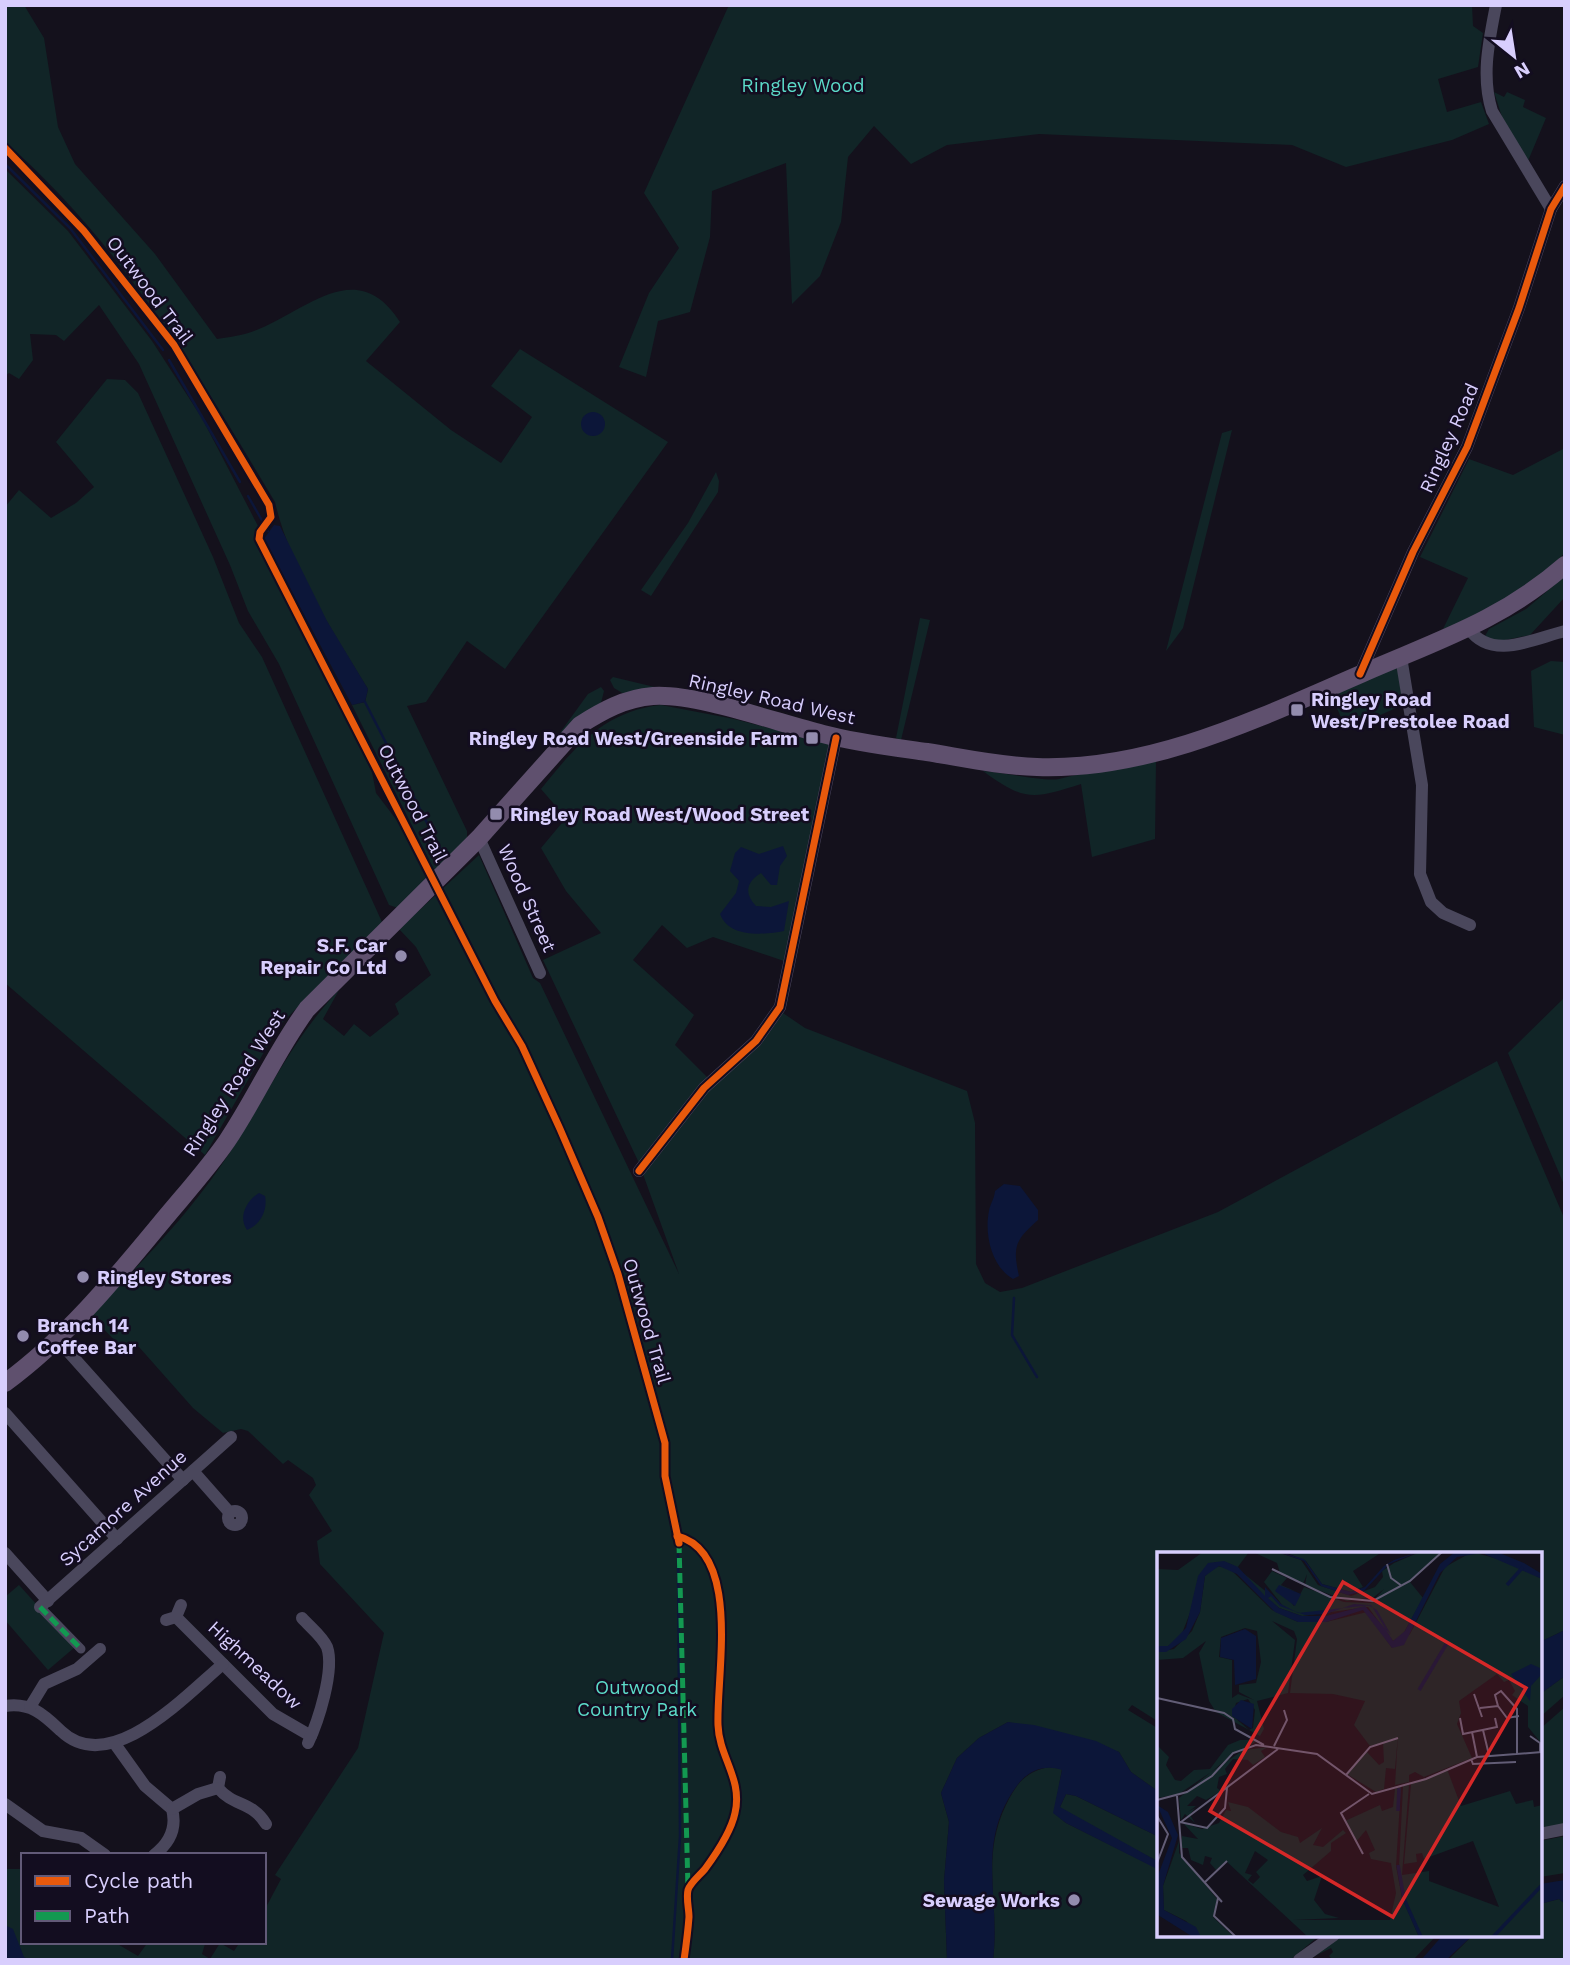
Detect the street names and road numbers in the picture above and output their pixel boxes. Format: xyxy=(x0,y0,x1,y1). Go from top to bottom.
street label: Outwood Trail xyxy=(102,231,198,349)
street label: Ringley Road xyxy=(1414,379,1484,497)
street label: Ringley Road West xyxy=(686,669,858,729)
street label: Outwood Trail xyxy=(373,740,453,866)
street label: Wood Street xyxy=(493,840,561,956)
street label: Ringley Road West xyxy=(178,1005,290,1161)
street label: Outwood Trail xyxy=(618,1256,676,1387)
street label: Sycamore Avenue xyxy=(54,1445,192,1571)
street label: Highmeadow xyxy=(203,1616,307,1714)

